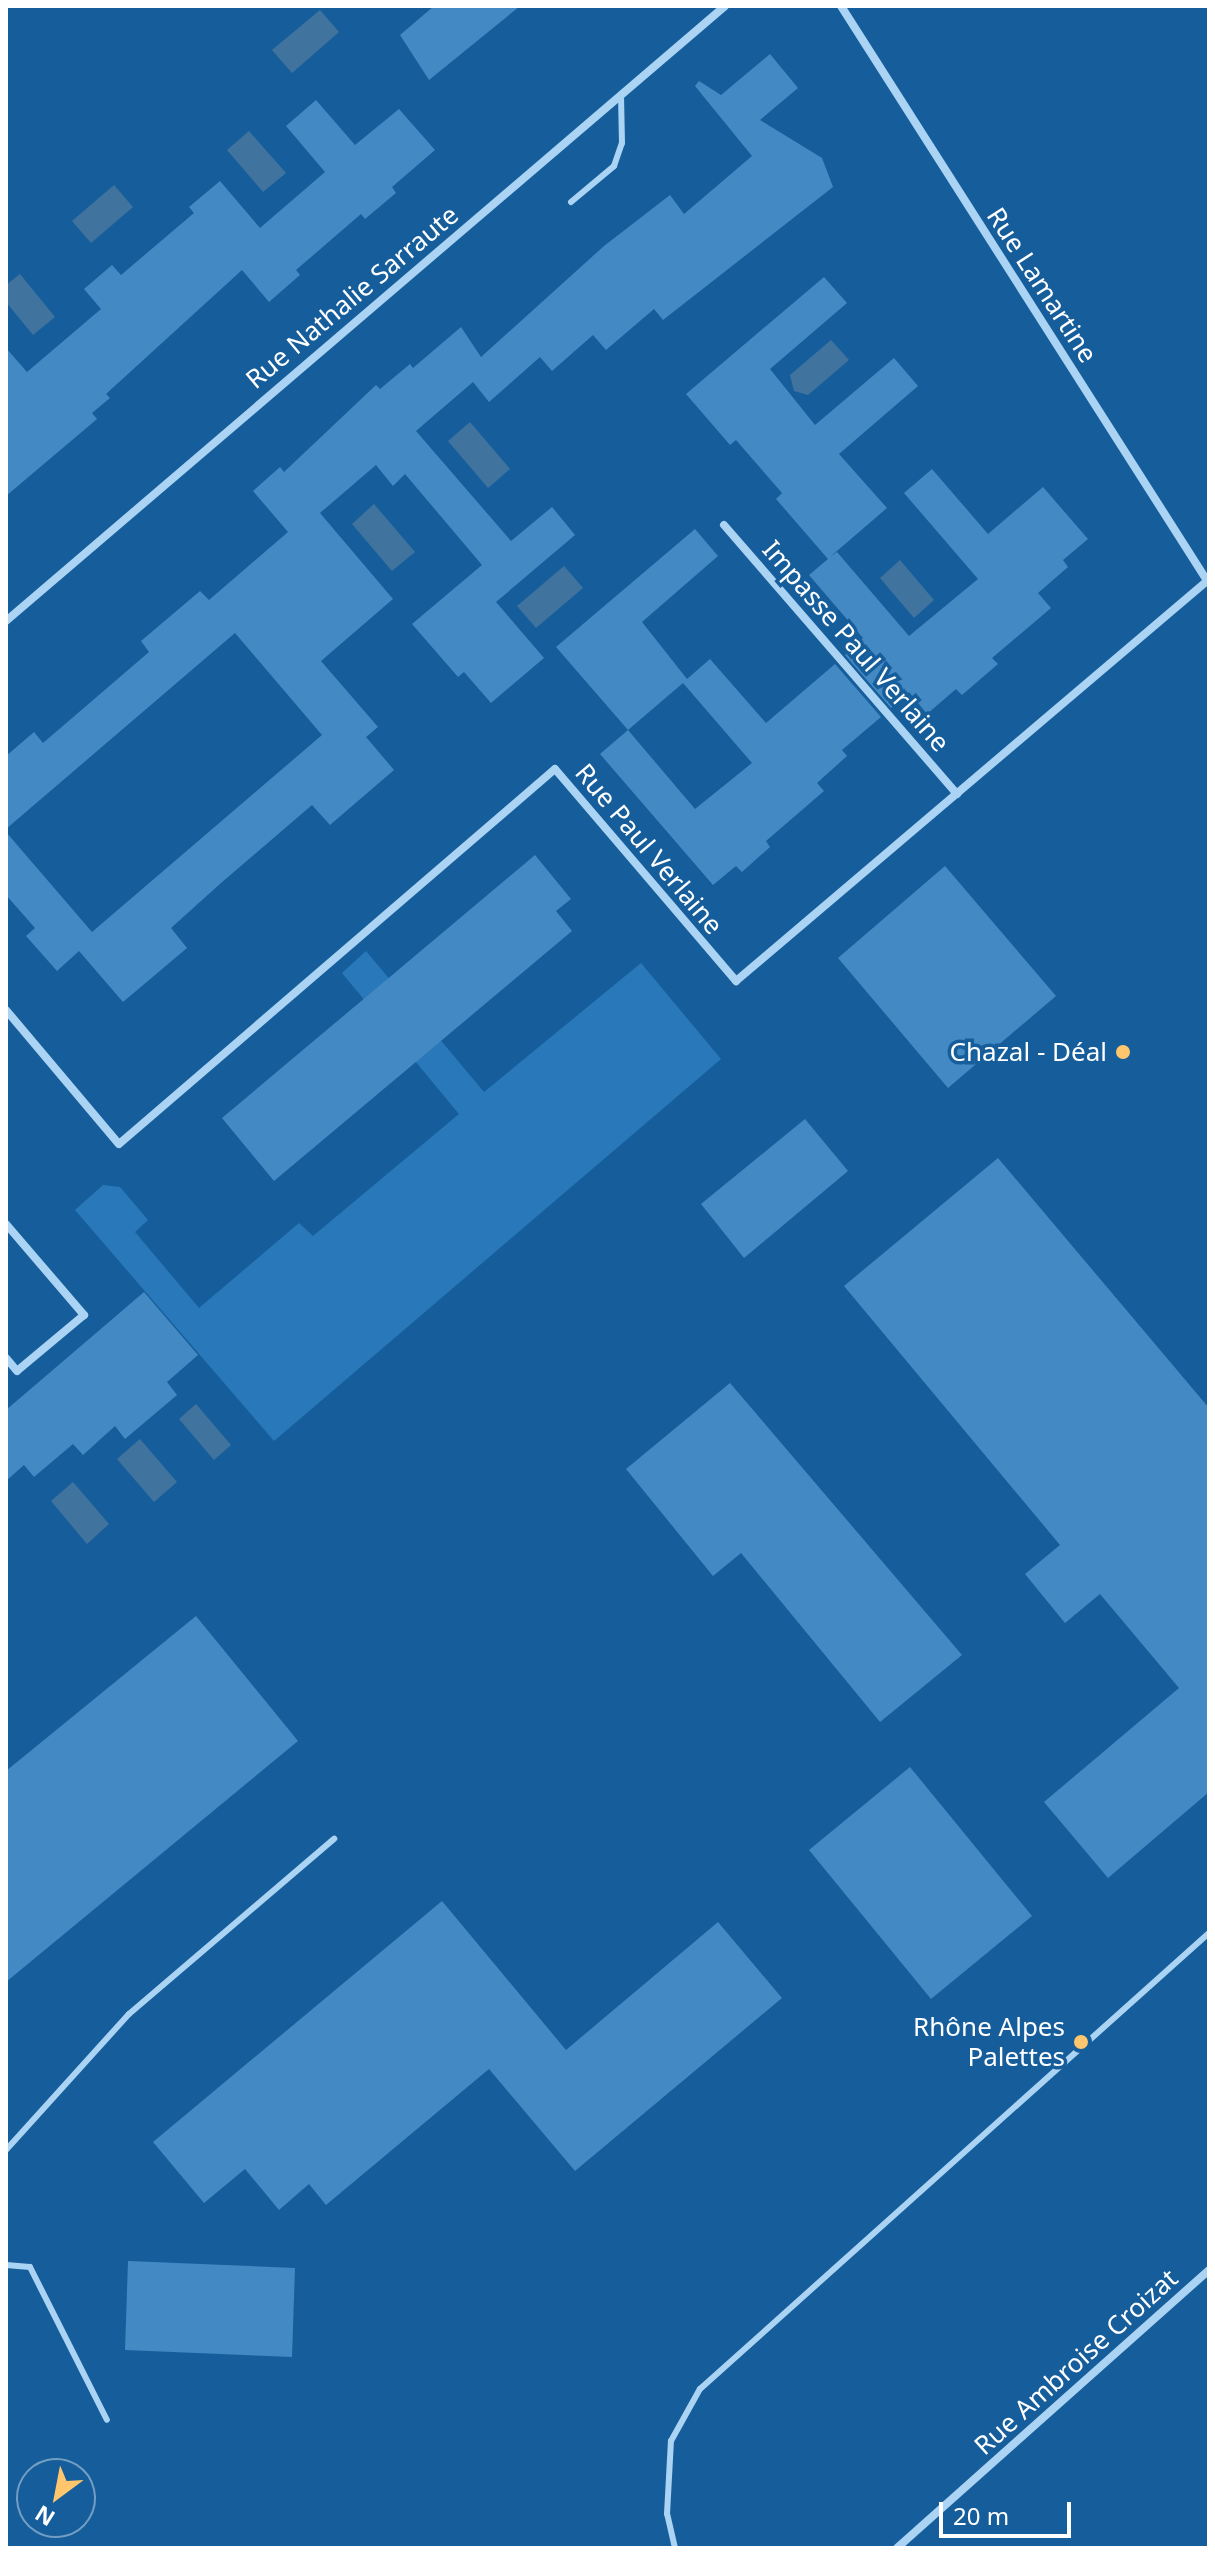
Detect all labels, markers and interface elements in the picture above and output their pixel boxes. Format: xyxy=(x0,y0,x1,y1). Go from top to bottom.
street label: Rue Nathalie Sarraute xyxy=(240,199,464,395)
street label: Rue Lamartine xyxy=(980,202,1104,368)
street label: Impasse Paul Verlaine xyxy=(756,534,956,758)
street label: Rue Paul Verlaine xyxy=(569,757,729,941)
place label: Chazal - Déal xyxy=(950,1036,1107,1068)
marker: Chazal - Déal xyxy=(1114,1043,1132,1061)
place label: Rhône Alpes Palettes xyxy=(913,2011,1065,2072)
marker: Rhône Alpes Palettes xyxy=(1072,2033,1090,2051)
street label: Rue Ambroise Croizat xyxy=(968,2263,1184,2461)
north arrow xyxy=(16,2458,96,2538)
scale bar xyxy=(943,2486,1075,2536)
text: N xyxy=(29,2499,60,2534)
text: 20 m xyxy=(953,2499,1009,2532)

